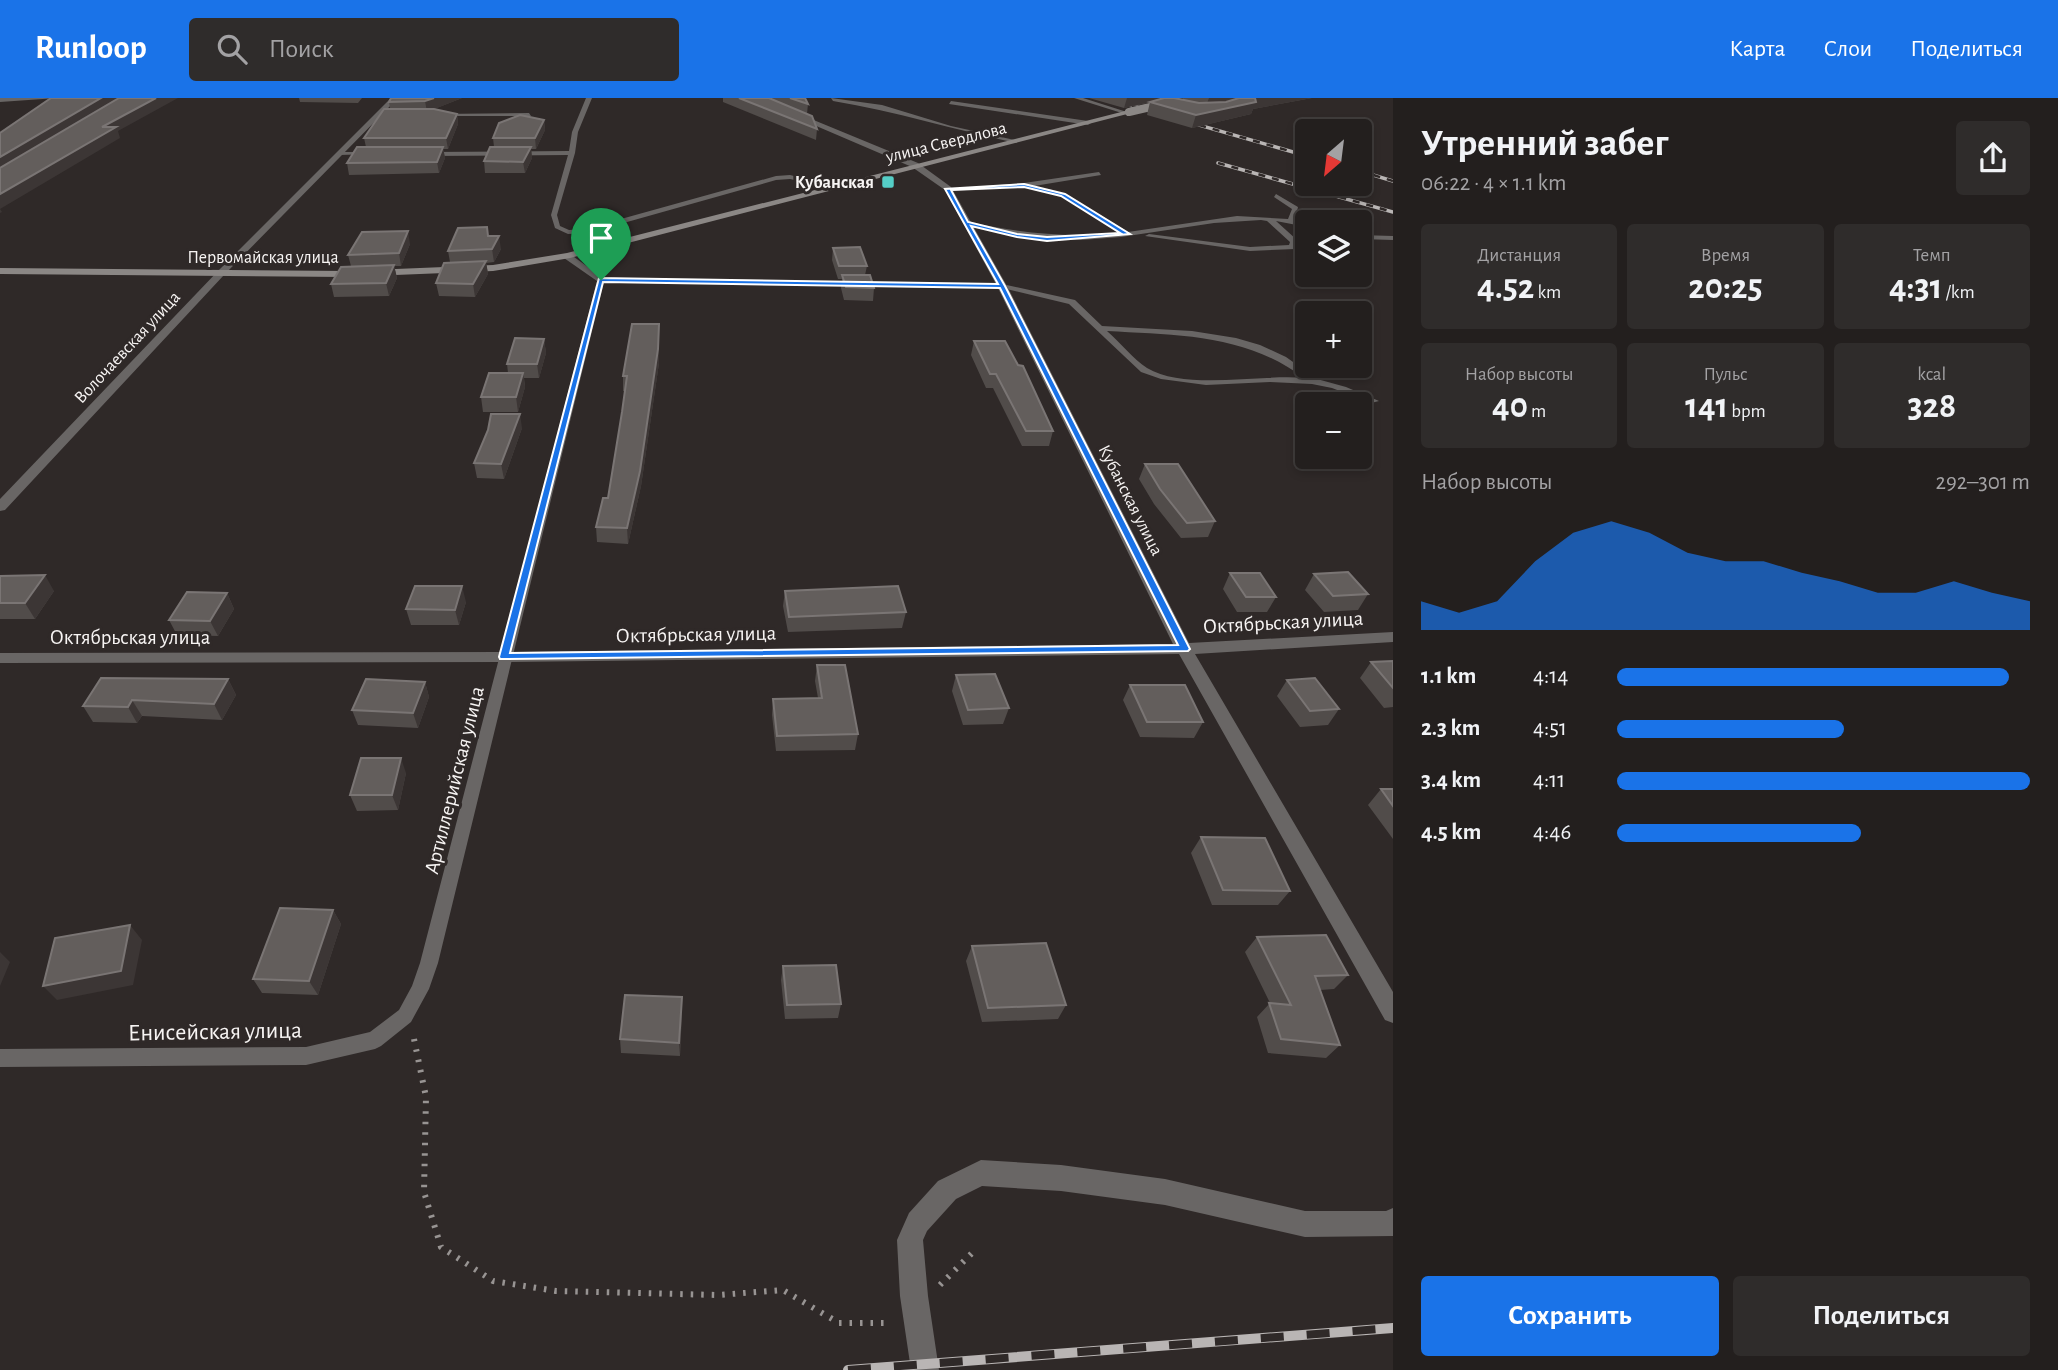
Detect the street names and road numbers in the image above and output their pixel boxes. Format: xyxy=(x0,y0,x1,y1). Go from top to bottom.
street label: улица Свердлова xyxy=(883,119,1008,167)
street label: Первомайская улица xyxy=(187,249,339,267)
street label: Волочаевская улица xyxy=(71,288,184,407)
street label: Кубанская улица xyxy=(1094,442,1167,559)
street label: Октябрьская улица xyxy=(1202,608,1364,637)
street label: Октябрьская улица xyxy=(615,623,777,646)
street label: Октябрьская улица xyxy=(50,627,211,648)
street label: Артиллерийская улица xyxy=(421,684,488,876)
street label: Енисейская улица xyxy=(128,1018,302,1046)

